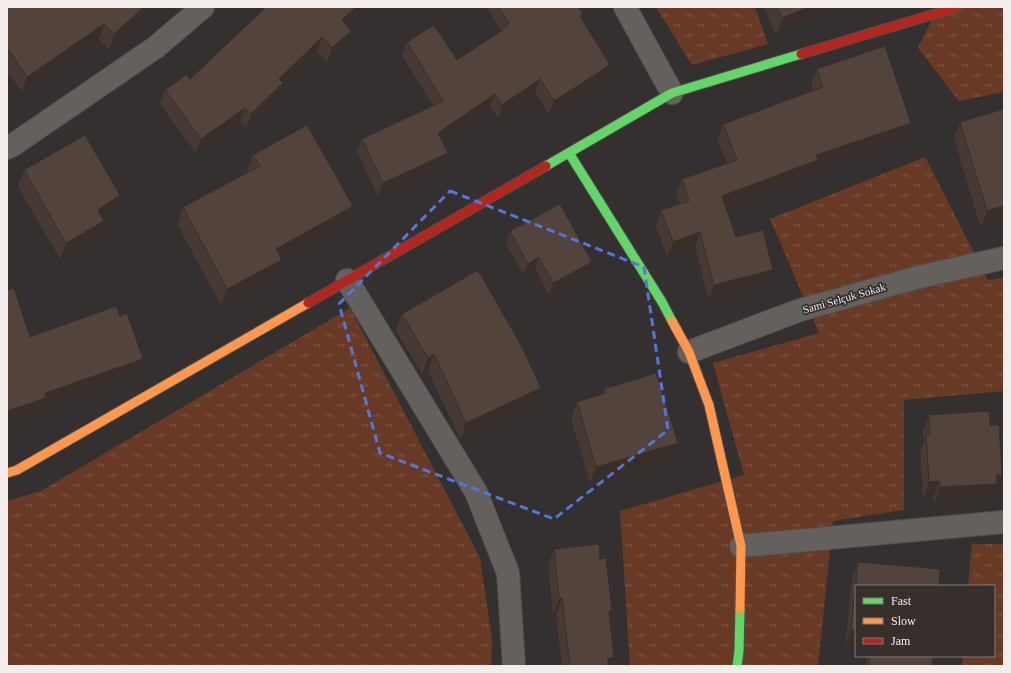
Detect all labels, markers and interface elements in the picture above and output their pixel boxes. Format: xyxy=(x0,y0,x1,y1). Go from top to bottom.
street label: Sami Selçuk Sokak xyxy=(801,280,887,316)
legend xyxy=(855,585,995,657)
text: Fast xyxy=(891,594,912,608)
text: Slow xyxy=(891,614,916,628)
text: Jam xyxy=(891,634,911,648)

